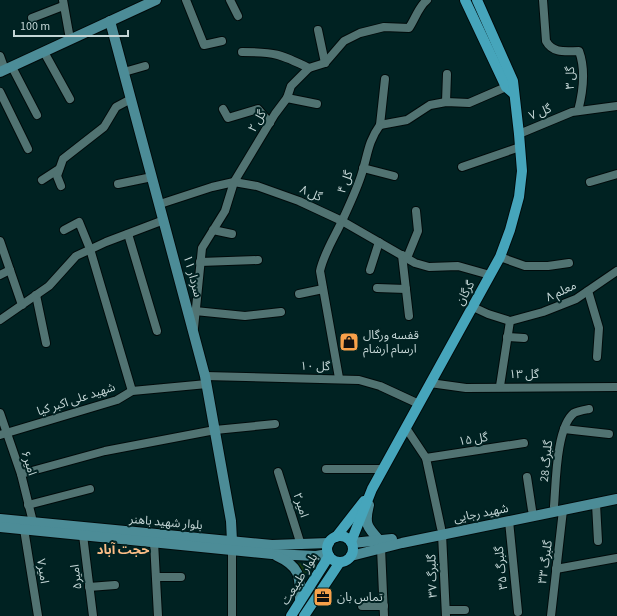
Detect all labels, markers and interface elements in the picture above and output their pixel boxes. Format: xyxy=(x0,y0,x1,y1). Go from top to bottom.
scale bar xyxy=(14,12,128,38)
text: 100 m xyxy=(20,18,50,35)
street label: گل ۳ xyxy=(562,65,579,90)
street label: گل ۷ xyxy=(526,100,555,125)
street label: گل ۲ xyxy=(244,106,271,135)
street label: گل ۴ xyxy=(333,167,358,196)
street label: گل ۸ xyxy=(297,181,326,206)
street label: سردار ۱۱ xyxy=(179,253,206,299)
street label: گرگان xyxy=(452,277,480,309)
street label: معلم ۸ xyxy=(543,277,579,306)
place label: قفسه ورگال ارسام ارشام xyxy=(363,327,419,358)
shop icon: قفسه ورگال ارسام ارشام xyxy=(338,331,360,353)
street label: گل ۱۰ xyxy=(300,358,331,375)
street label: گل ۱۳ xyxy=(509,366,540,383)
street label: شهید علی اکبر کیا xyxy=(35,379,118,420)
street label: گل ۱۵ xyxy=(457,429,490,450)
street label: گلبرگ 28 xyxy=(536,438,557,483)
street label: امیر۶ xyxy=(17,449,41,478)
street label: امیر۲ xyxy=(289,491,313,520)
street label: شهید رجایی xyxy=(452,500,510,527)
street label: بلوار شهید باهنر xyxy=(128,511,203,534)
street label: گلبرگ ۳۳ xyxy=(534,538,557,585)
district label: حجت آباد xyxy=(97,541,149,559)
street label: گلبرگ ۳۵ xyxy=(491,544,512,591)
street label: بلوار طبیعت xyxy=(277,550,322,608)
street label: گلبرگ ۳۷ xyxy=(423,553,442,598)
street label: امیر۷ xyxy=(32,557,53,585)
street label: امیر۵ xyxy=(67,563,86,591)
office icon: تماس بان xyxy=(312,586,334,608)
place label: تماس بان xyxy=(337,589,383,606)

